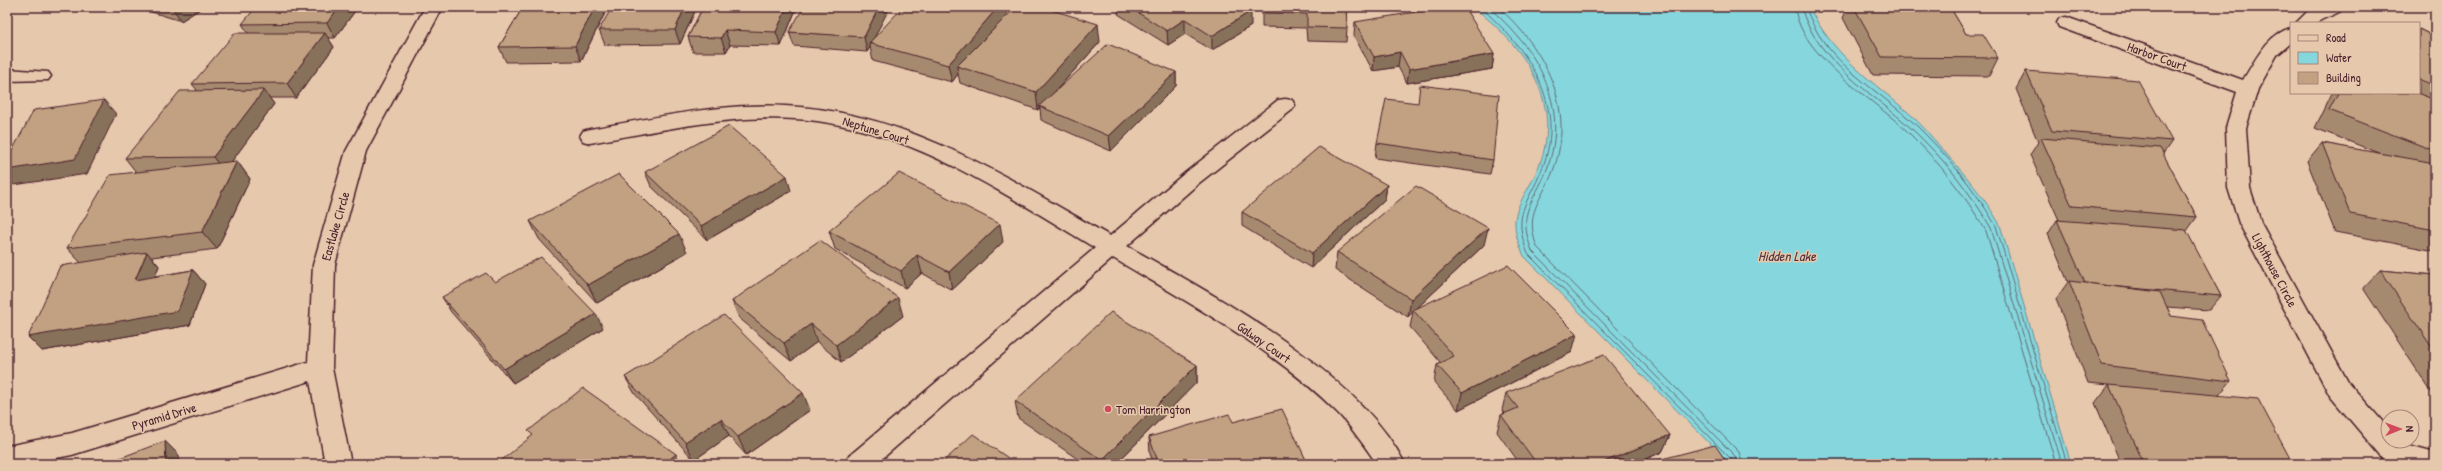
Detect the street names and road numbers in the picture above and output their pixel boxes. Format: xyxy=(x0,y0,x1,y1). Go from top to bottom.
street label: Harbor Court xyxy=(2125,37,2190,75)
street label: Neptune Court xyxy=(841,111,912,149)
street label: Eastlake Circle xyxy=(317,189,353,263)
street label: Lighthouse Circle xyxy=(2248,230,2302,310)
street label: Galway Court xyxy=(1234,317,1295,367)
street label: Pyramid Drive xyxy=(130,398,198,434)

